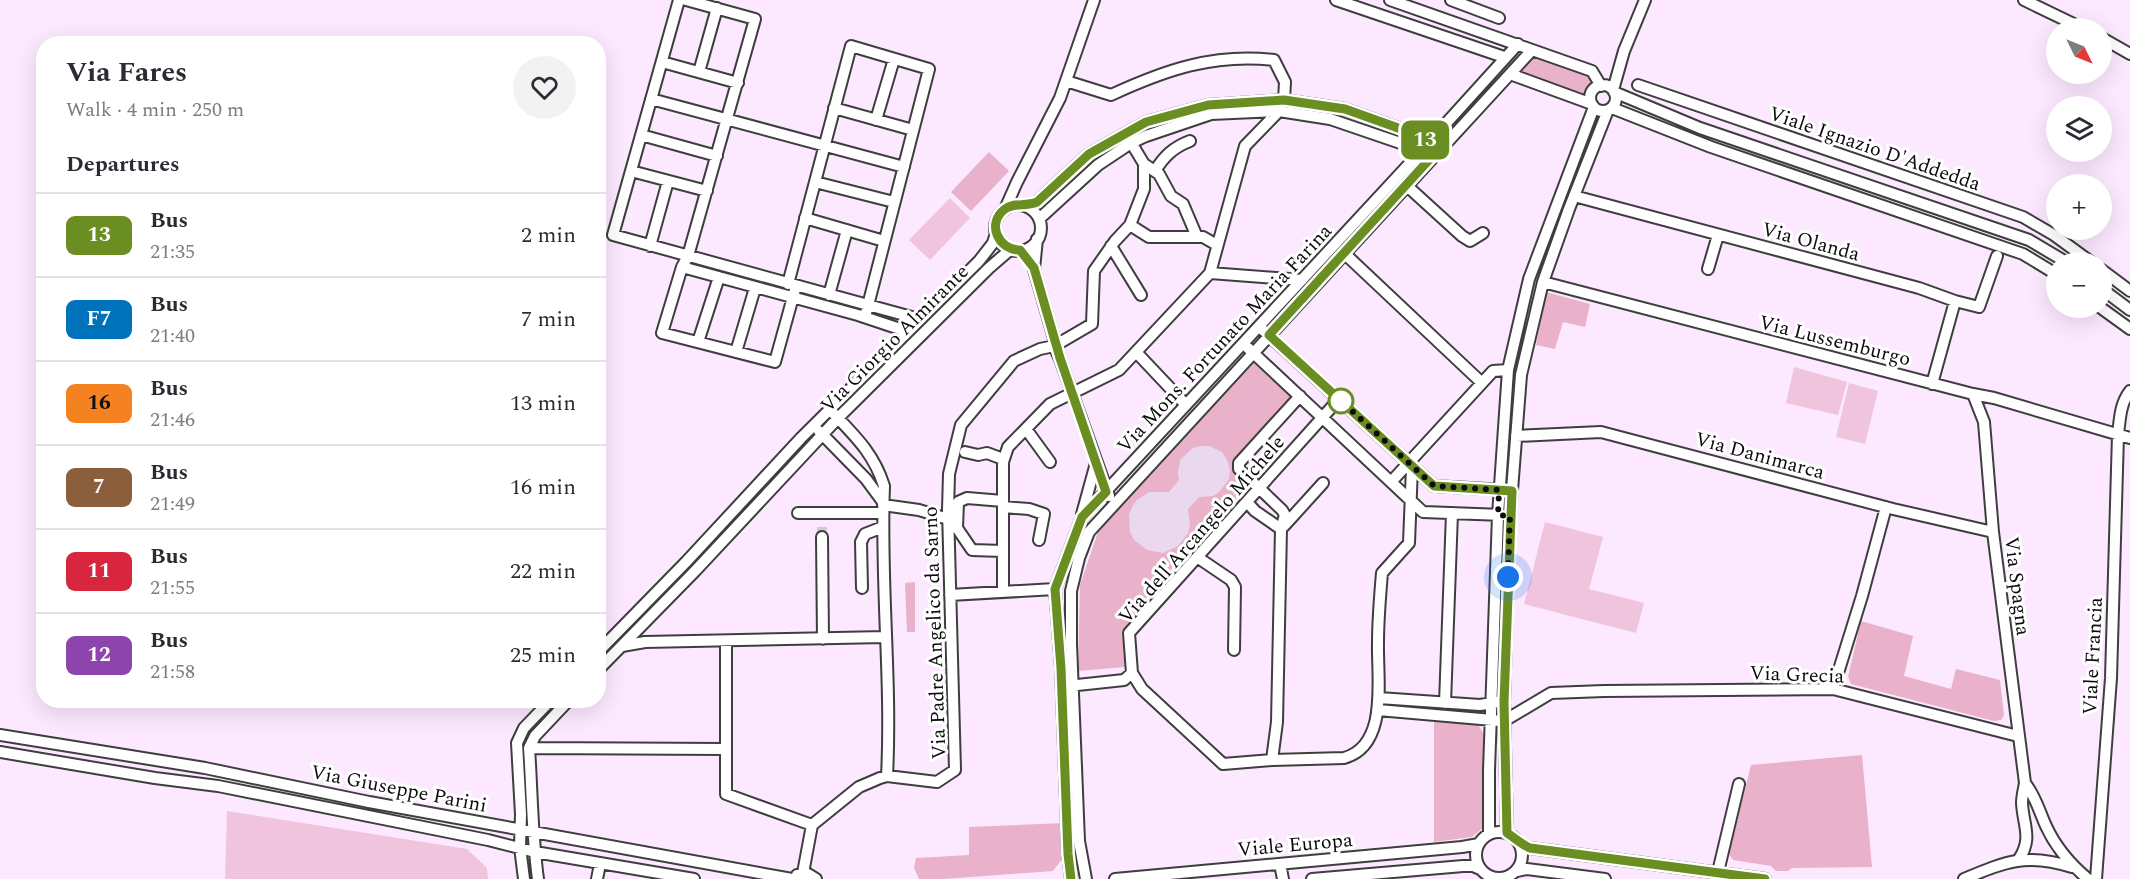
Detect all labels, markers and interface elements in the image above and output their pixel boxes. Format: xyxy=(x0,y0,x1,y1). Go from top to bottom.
north arrow xyxy=(2046,18,2112,84)
map controls xyxy=(2046,18,2112,318)
text: Via Fares xyxy=(66,51,187,94)
button: heart xyxy=(513,56,576,119)
text: Walk · 4 min · 250 m xyxy=(66,95,244,125)
button: layers xyxy=(2046,96,2112,162)
street label: Viale Ignazio D'Addedda xyxy=(1765,99,1985,199)
line badge: 13 xyxy=(1398,120,1452,160)
text: 13 xyxy=(1413,124,1437,156)
text: Departures xyxy=(66,148,180,181)
button: + xyxy=(2046,174,2112,240)
text: Bus xyxy=(150,204,188,237)
street label: Via Olanda xyxy=(1758,215,1863,269)
street label: Via Mons. Fortunato Maria Farina xyxy=(1110,217,1339,460)
text: 13 xyxy=(87,219,111,251)
text: 2 min xyxy=(521,219,576,252)
text: 21:35 xyxy=(150,237,195,267)
button: − xyxy=(2046,252,2112,318)
street label: Via Giorgio Almirante xyxy=(814,258,976,420)
text: Bus xyxy=(150,288,188,321)
text: F7 xyxy=(86,303,112,335)
text: 7 min xyxy=(521,303,576,336)
street label: Via Lussemburgo xyxy=(1756,308,1914,374)
text: 21:40 xyxy=(150,321,195,351)
text: Bus xyxy=(150,372,188,405)
text: 16 xyxy=(87,387,111,419)
text: 13 min xyxy=(510,387,576,420)
unlabelled marker xyxy=(1328,388,1354,414)
text: 21:46 xyxy=(150,405,195,435)
street label: Via Danimarca xyxy=(1692,424,1828,488)
street label: Via dell'Arcangelo Michele xyxy=(1111,429,1292,631)
text: Bus xyxy=(150,456,188,489)
text: 7 xyxy=(93,471,105,503)
text: 16 min xyxy=(510,471,576,504)
text: 21:49 xyxy=(150,489,195,519)
street label: Via Padre Angelico da Sarno xyxy=(916,506,954,760)
street label: Via Spagna xyxy=(1996,535,2038,638)
text: Bus xyxy=(150,540,188,573)
text: 11 xyxy=(87,555,111,587)
text: 22 min xyxy=(510,555,576,588)
your location xyxy=(1493,562,1523,592)
text: 21:55 xyxy=(150,573,195,603)
street label: Viale Francia xyxy=(2075,596,2111,716)
text: Bus xyxy=(150,624,188,657)
text: 12 xyxy=(87,639,111,671)
text: 25 min xyxy=(510,639,576,672)
text: 21:58 xyxy=(150,657,195,687)
street label: Via Grecia xyxy=(1749,658,1845,692)
street label: Via Giuseppe Parini xyxy=(308,757,489,821)
street label: Viale Europa xyxy=(1236,825,1354,865)

